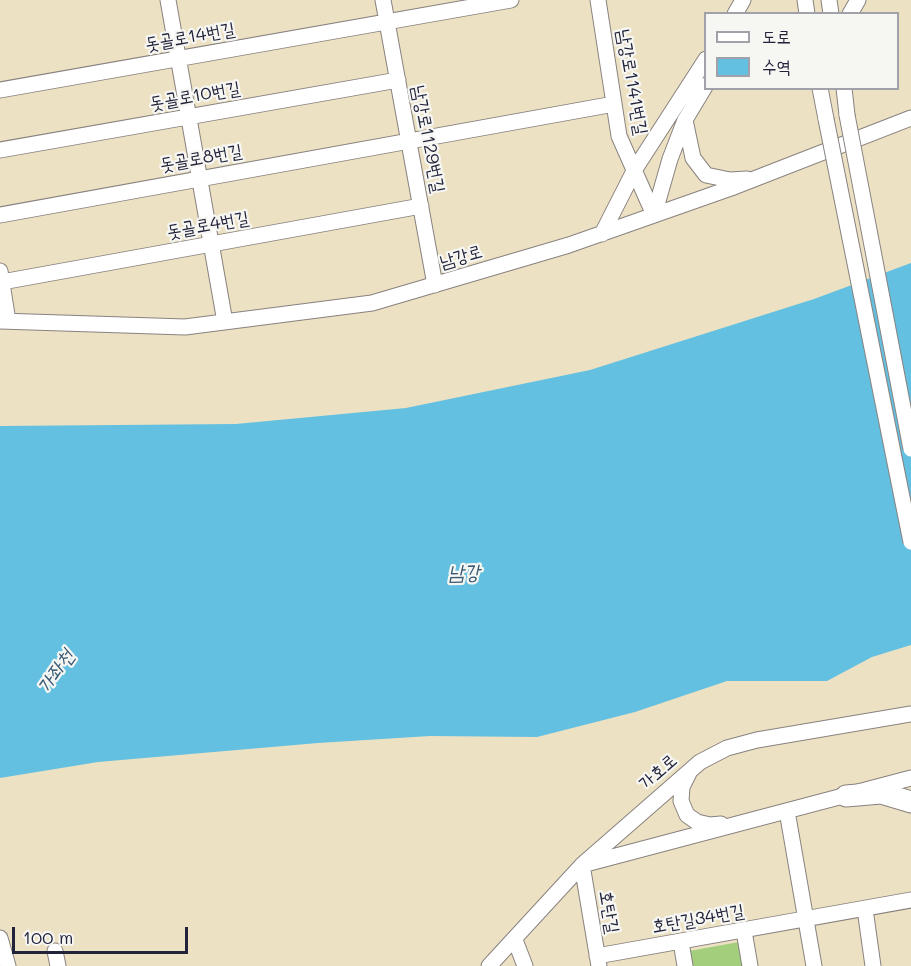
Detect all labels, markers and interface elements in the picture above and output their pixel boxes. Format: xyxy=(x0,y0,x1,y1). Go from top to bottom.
legend xyxy=(704,12,899,90)
street label: 돗골로14번길 xyxy=(143,18,237,56)
text: 도로 xyxy=(762,24,791,48)
street label: 남강로1141번길 xyxy=(612,27,652,137)
text: 수역 xyxy=(762,54,791,78)
street label: 돗골로10번길 xyxy=(148,77,242,115)
street label: 남강로1129번길 xyxy=(407,83,449,195)
street label: 돗골로8번길 xyxy=(158,140,244,176)
street label: 돗골로4번길 xyxy=(165,207,251,243)
street label: 남강로 xyxy=(437,241,485,273)
water label: 남강 xyxy=(448,561,480,585)
water label: 가좌천 xyxy=(32,645,80,699)
street label: 가호로 xyxy=(635,750,681,794)
street label: 호탄길 xyxy=(595,889,623,935)
street label: 호탄길34번길 xyxy=(650,900,746,938)
scale bar xyxy=(15,915,190,953)
text: 100 m xyxy=(23,925,73,949)

